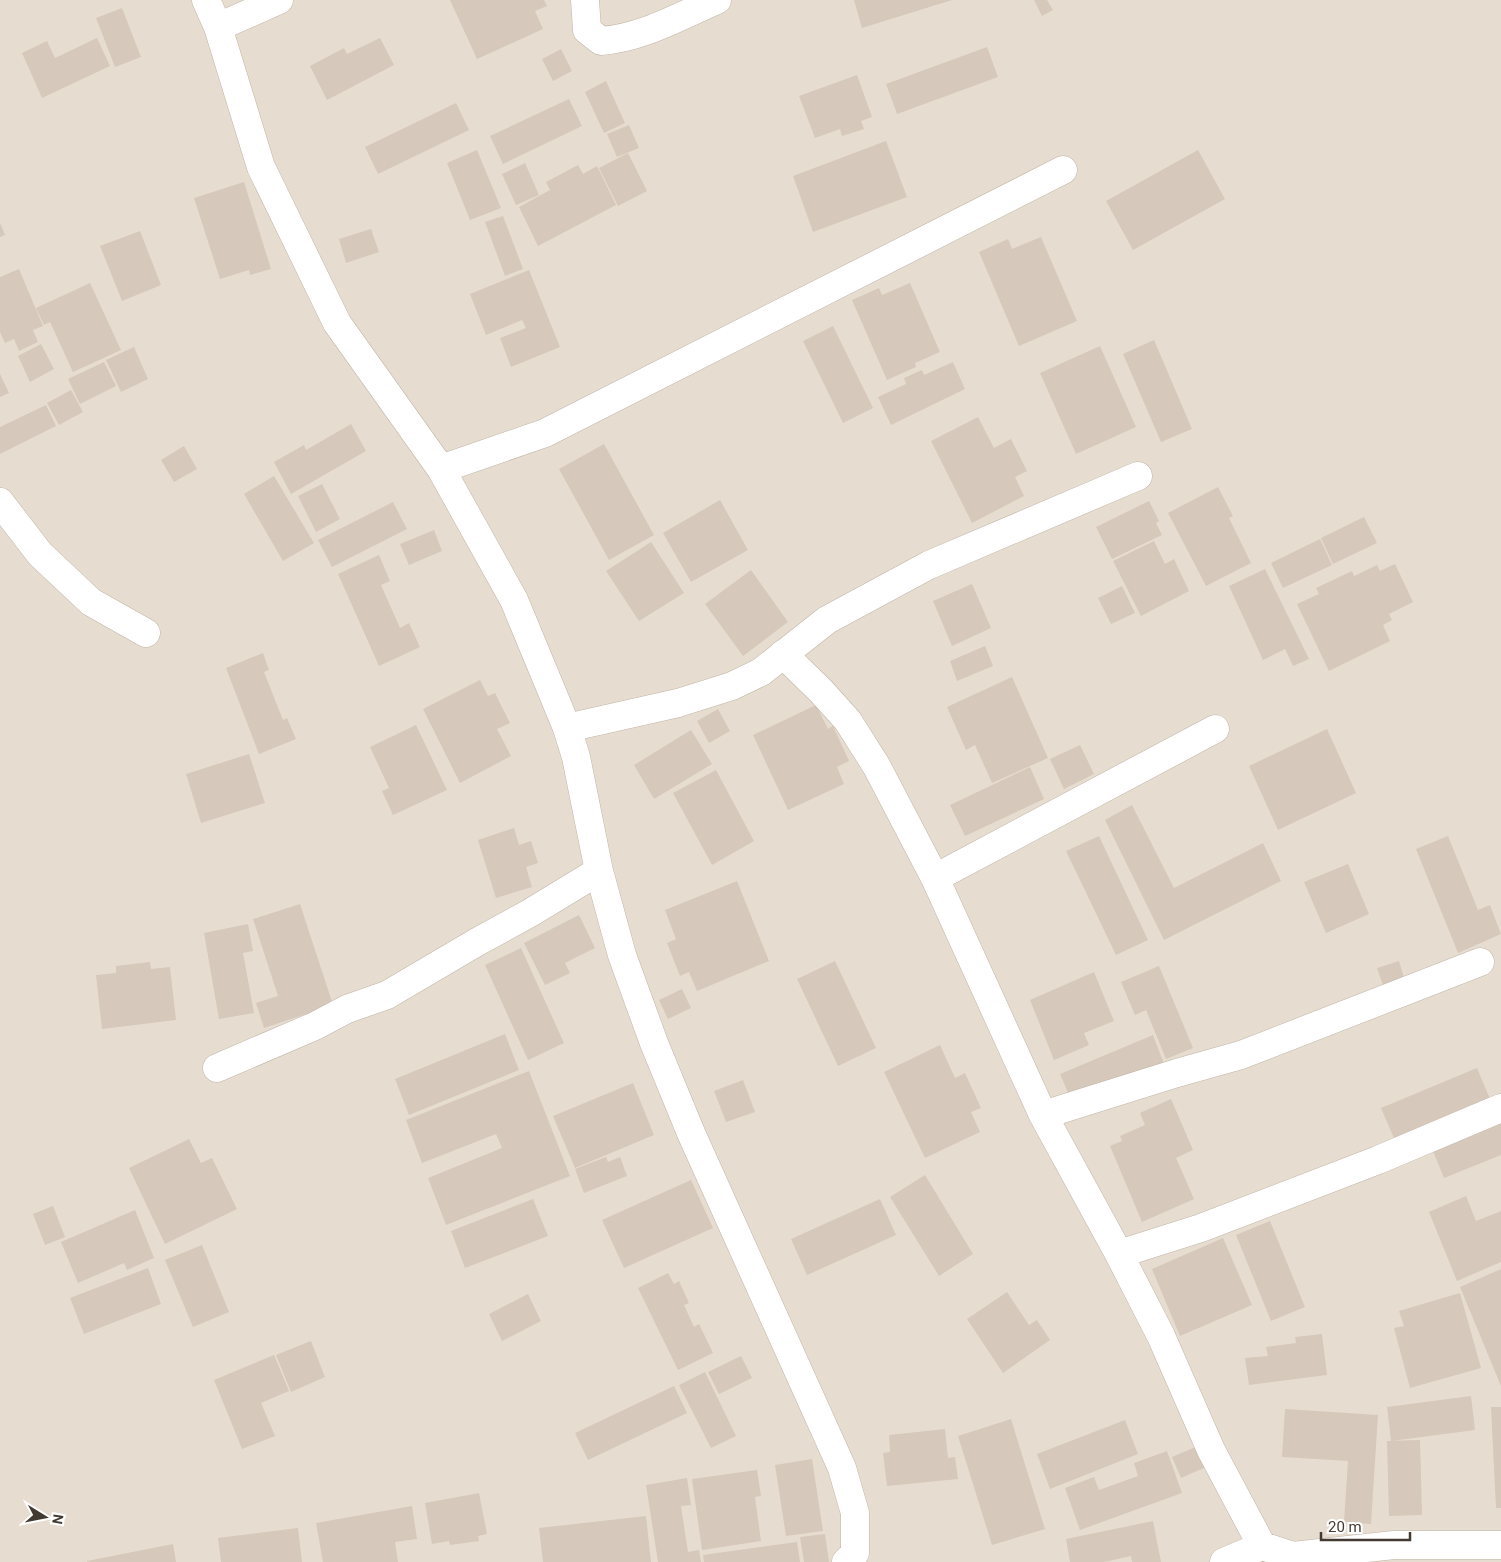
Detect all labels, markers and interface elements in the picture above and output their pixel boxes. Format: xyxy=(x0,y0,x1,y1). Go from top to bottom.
north arrow xyxy=(20,1492,70,1542)
scale bar xyxy=(1321,1510,1410,1542)
text: N xyxy=(49,1513,67,1526)
text: 20 m xyxy=(1328,1518,1362,1536)

